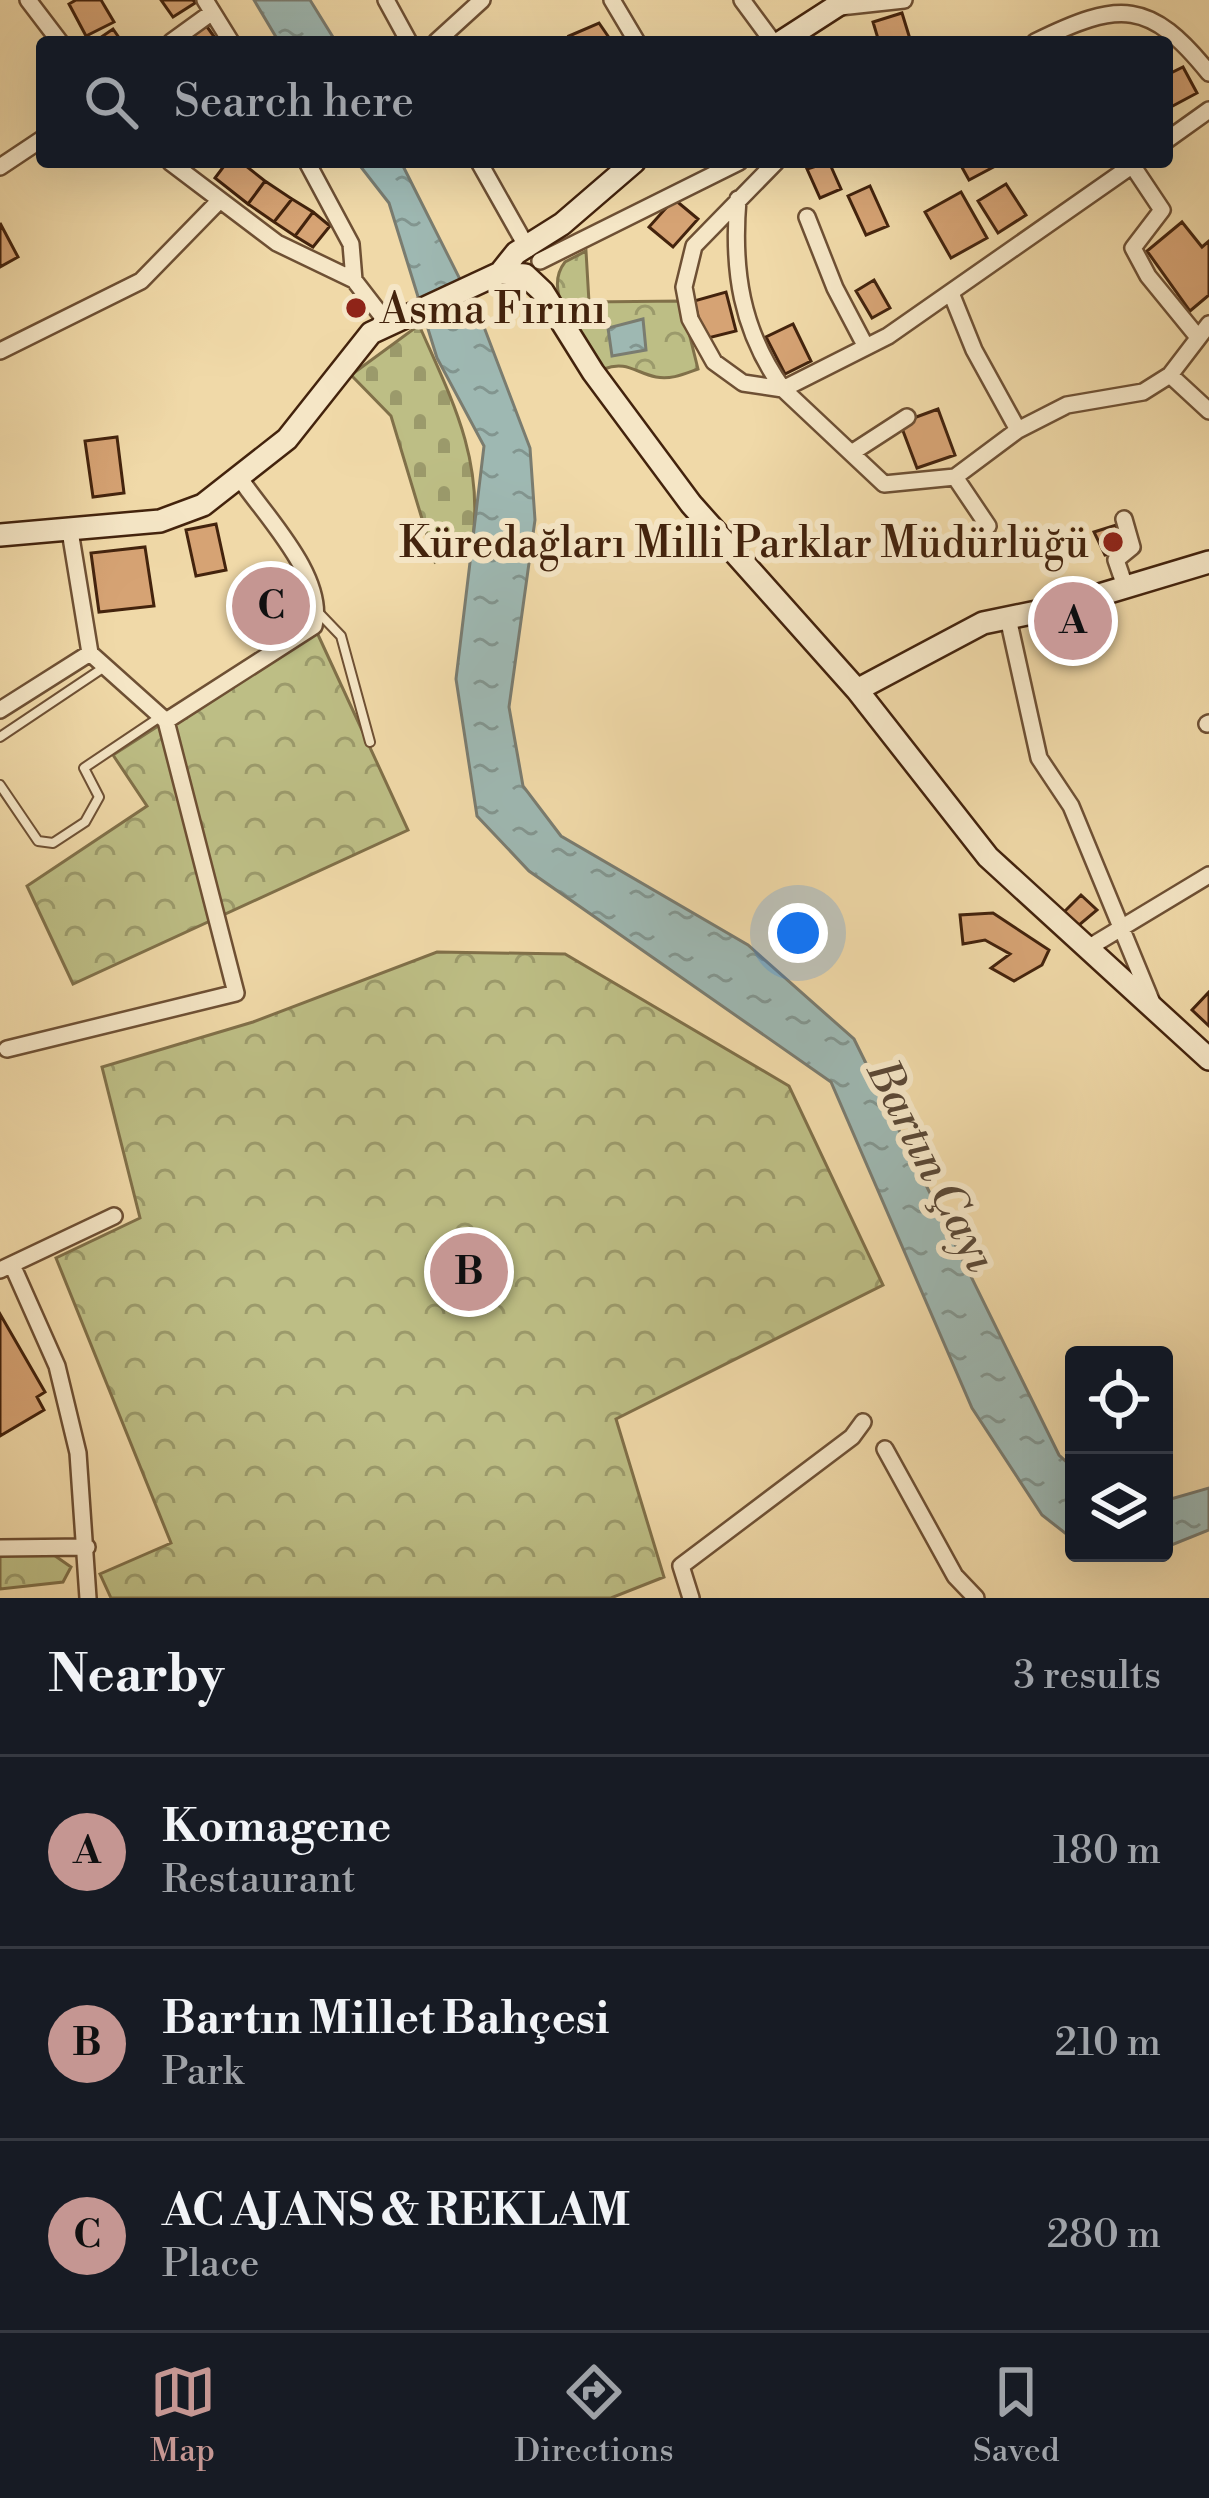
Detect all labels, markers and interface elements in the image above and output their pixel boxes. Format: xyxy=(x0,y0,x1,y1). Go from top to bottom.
search box xyxy=(36,36,1173,168)
icon: search xyxy=(78,69,144,135)
text: Search here xyxy=(174,74,414,131)
place label: Asma Fırını xyxy=(379,284,606,337)
marker: Asma Fırını xyxy=(343,295,369,321)
place label: Küredağları Milli Parklar Müdürlüğü xyxy=(399,518,1089,572)
marker: Küredağları Milli Parklar Müdürlüğü xyxy=(1100,529,1126,555)
pin: C xyxy=(232,561,310,651)
pin: A xyxy=(1034,576,1112,666)
your location xyxy=(768,903,828,963)
water label: Bartın Çayı xyxy=(853,1049,1009,1282)
pin: B xyxy=(430,1227,508,1317)
map controls xyxy=(1065,1346,1173,1562)
button: locate xyxy=(1065,1346,1173,1454)
button: layers xyxy=(1065,1454,1173,1562)
text: Nearby xyxy=(48,1644,224,1708)
text: 3 results xyxy=(1013,1652,1161,1701)
text: Komagene xyxy=(162,1799,391,1856)
text: A xyxy=(73,1827,101,1876)
text: 180 m xyxy=(1053,1827,1161,1876)
text: Restaurant xyxy=(162,1856,356,1905)
text: Bartın Millet Bahçesi xyxy=(162,1991,609,2048)
text: B xyxy=(72,2019,102,2068)
text: 210 m xyxy=(1055,2019,1161,2068)
text: Park xyxy=(162,2048,243,2097)
text: AC AJANS & REKLAM xyxy=(162,2183,630,2240)
text: C xyxy=(73,2211,101,2260)
text: 280 m xyxy=(1047,2211,1161,2260)
text: Place xyxy=(162,2240,259,2289)
tab: Map xyxy=(150,2359,216,2472)
tab: Directions xyxy=(515,2359,674,2472)
tab: Saved xyxy=(973,2359,1059,2472)

